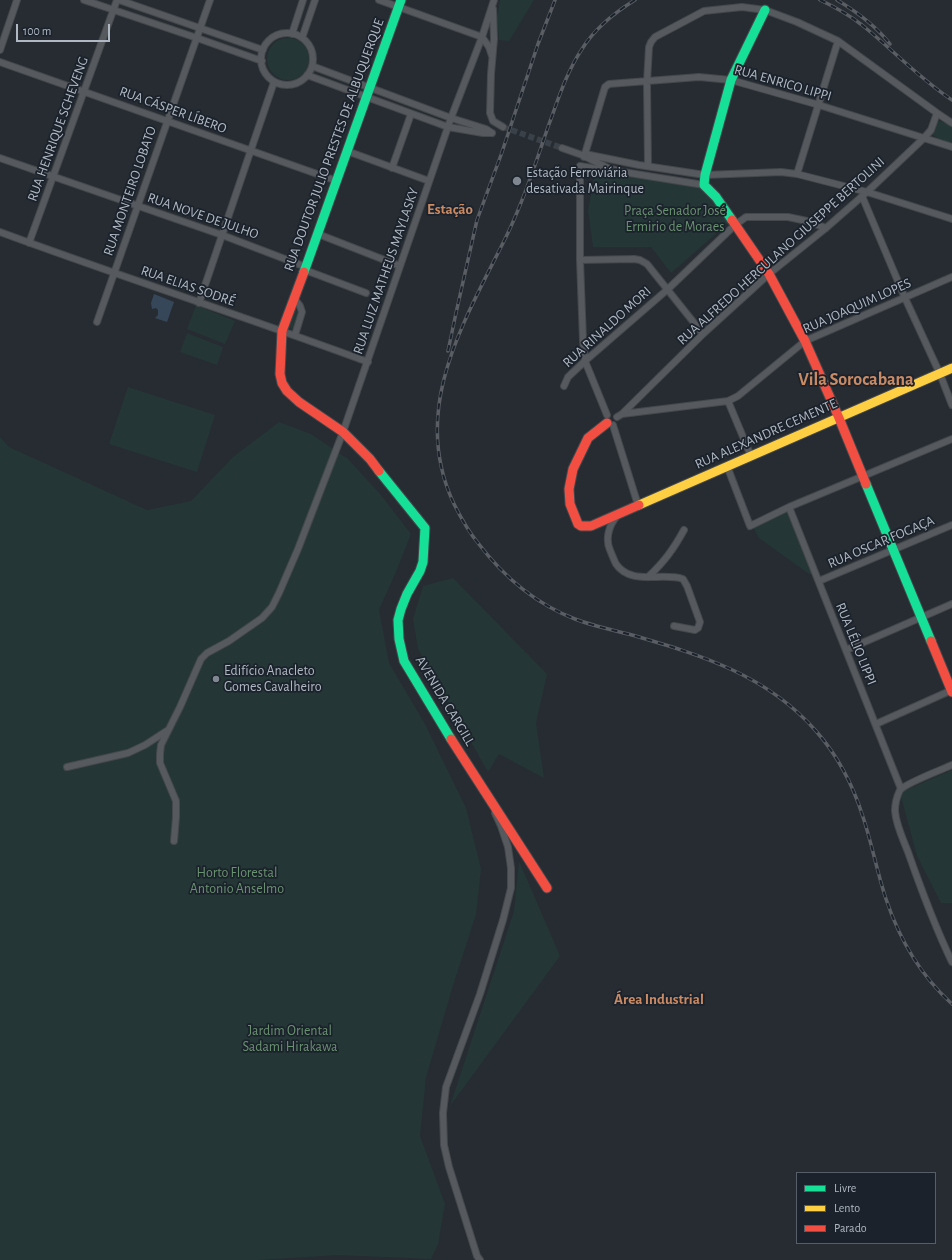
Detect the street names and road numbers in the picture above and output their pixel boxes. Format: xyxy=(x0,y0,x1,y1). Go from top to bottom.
street label: RUA DOUTOR JULIO PRESTES DE ALBUQUERQUE xyxy=(280,16,388,274)
street label: RUA HENRIQUE SCHEVENG xyxy=(24,54,92,204)
street label: RUA ENRICO LIPPI xyxy=(732,61,834,105)
street label: RUA CÁSPER LÍBERO xyxy=(117,83,229,137)
street label: RUA MONTEIRO LOBATO xyxy=(100,124,160,258)
street label: RUA ALFREDO HERCULANO GIUSEPPE BERTOLINI xyxy=(674,153,888,349)
street label: RUA LUIZ MATHEUS MAYLASKY xyxy=(350,185,422,357)
street label: RUA NOVE DE JULHO xyxy=(145,189,261,243)
street label: RUA ELIAS SODRÉ xyxy=(139,262,237,310)
street label: RUA JOAQUIM LOPES xyxy=(800,275,914,337)
street label: RUA RINALDO MORI xyxy=(559,283,655,371)
street label: RUA ALEXANDRE CEMENTE xyxy=(692,395,840,473)
street label: RUA OSCAR FOGAÇA xyxy=(825,512,937,572)
street label: RUA LÉLIO LIPPI xyxy=(832,600,880,688)
street label: AVENIDA CARGILL xyxy=(412,653,478,749)

